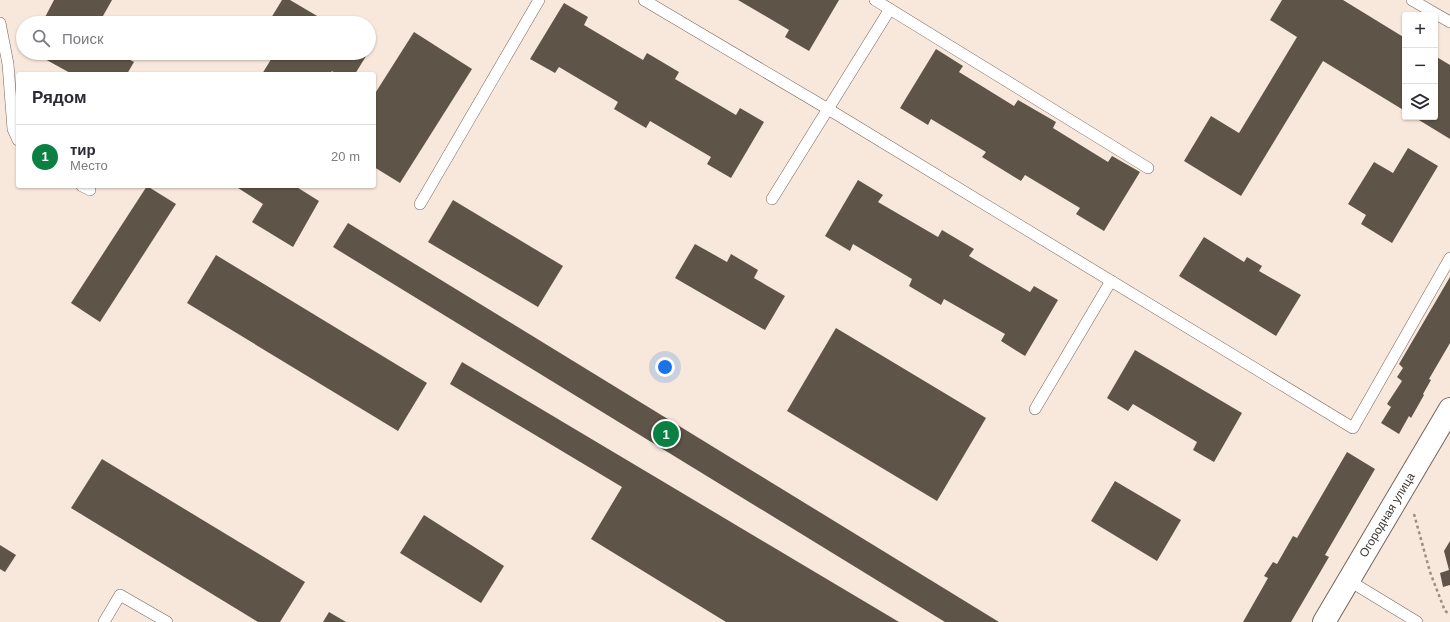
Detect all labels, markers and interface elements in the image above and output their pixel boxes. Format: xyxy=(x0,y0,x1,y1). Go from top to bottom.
map controls xyxy=(1402,12,1438,120)
button: + xyxy=(1402,12,1438,48)
search box xyxy=(16,16,376,60)
icon: search xyxy=(30,27,52,49)
text: Поиск xyxy=(62,30,104,47)
button: − xyxy=(1402,48,1438,84)
button: layers xyxy=(1402,84,1438,120)
text: Рядом xyxy=(32,88,87,107)
text: тир xyxy=(70,141,96,158)
text: 1 xyxy=(41,149,49,164)
text: 20 m xyxy=(331,149,360,164)
text: Место xyxy=(70,158,108,173)
your location xyxy=(655,357,675,377)
pin: 1 xyxy=(653,419,679,449)
street label: Огородная улица xyxy=(1356,470,1418,560)

